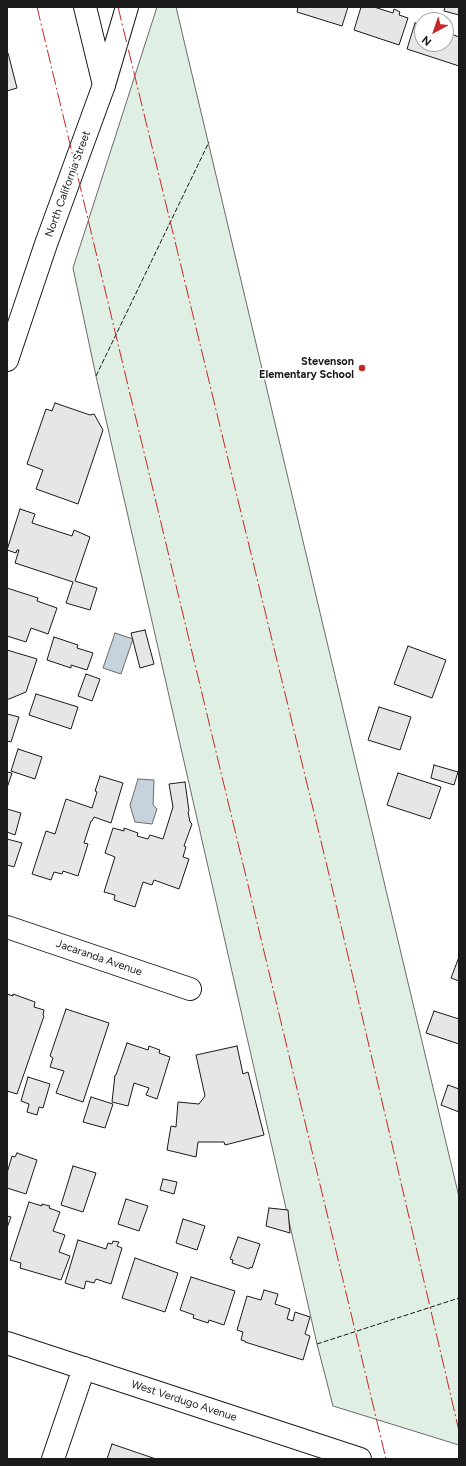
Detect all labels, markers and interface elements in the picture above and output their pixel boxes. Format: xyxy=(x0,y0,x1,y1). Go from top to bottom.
north arrow xyxy=(414,12,454,52)
text: N xyxy=(419,33,434,49)
street label: North California Street xyxy=(43,129,93,239)
place label: Stevenson Elementary School xyxy=(259,355,354,381)
marker: Stevenson Elementary School xyxy=(357,363,367,373)
street label: Jacaranda Avenue xyxy=(54,937,144,979)
street label: West Verdugo Avenue xyxy=(129,1378,239,1424)

